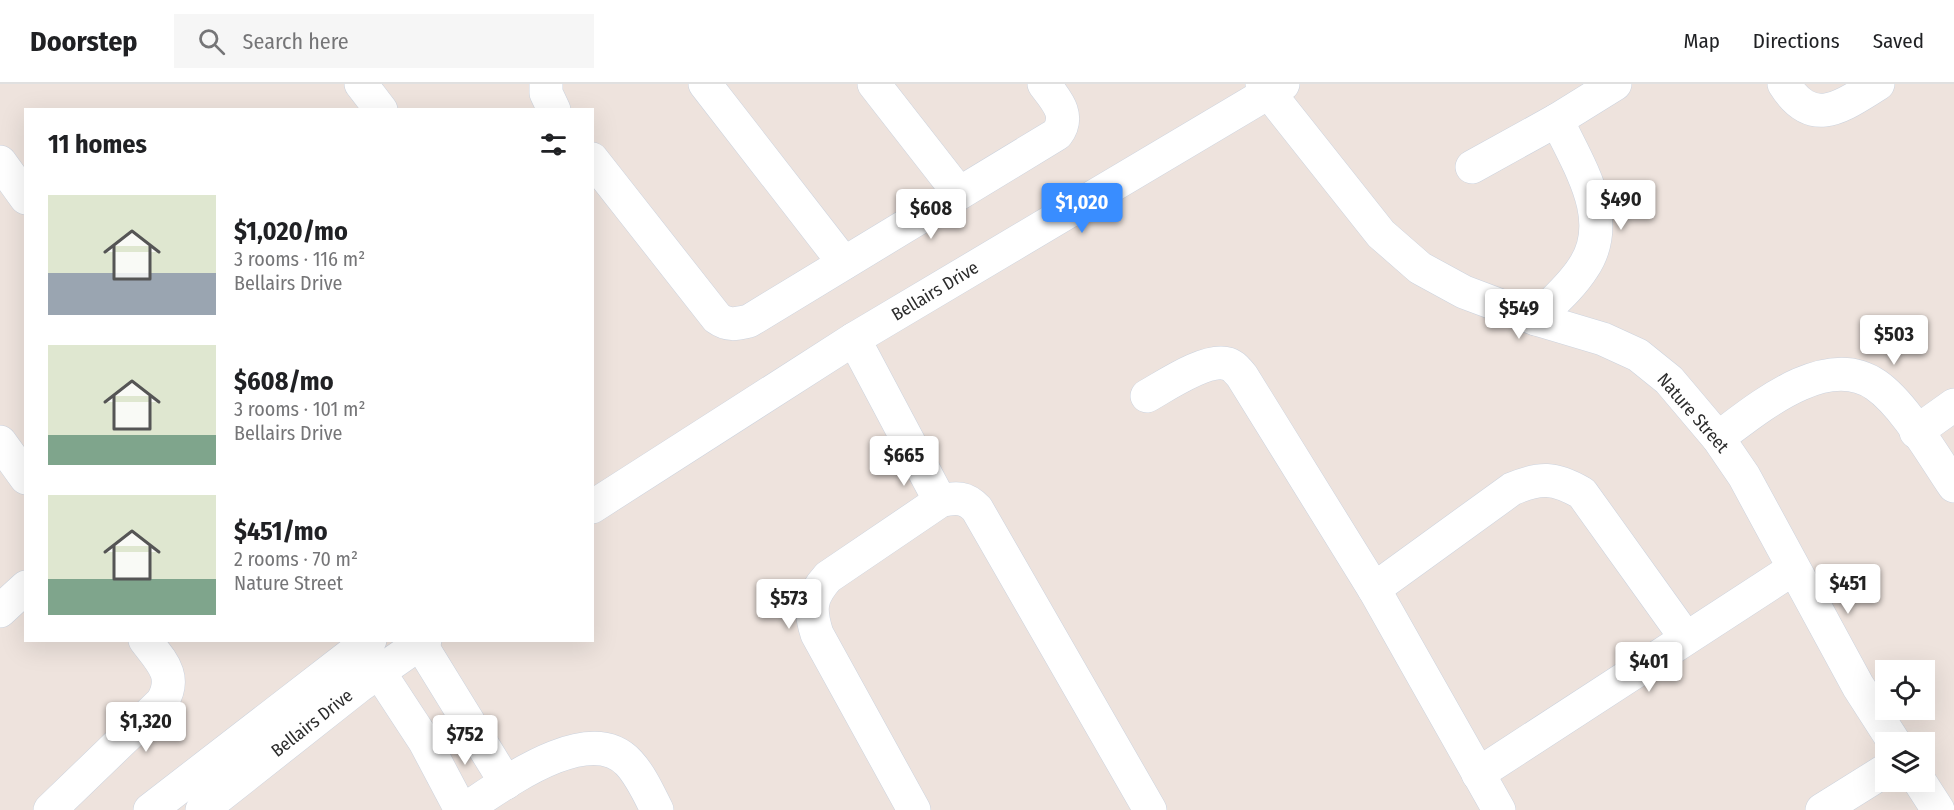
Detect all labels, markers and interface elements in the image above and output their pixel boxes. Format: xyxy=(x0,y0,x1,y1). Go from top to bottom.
search box xyxy=(174,14,594,68)
text: Doorstep xyxy=(30,25,138,58)
icon: search xyxy=(195,25,228,58)
text: Search here xyxy=(243,28,349,55)
text: Map xyxy=(1683,28,1720,54)
text: Directions xyxy=(1753,28,1840,54)
text: Saved xyxy=(1873,28,1924,54)
icon: filters xyxy=(537,128,570,161)
text: 11 homes xyxy=(48,129,147,160)
pin: $490 xyxy=(1585,180,1657,231)
pin: $1,020 xyxy=(1033,183,1131,234)
text: $490 xyxy=(1600,187,1642,211)
pin: $608 xyxy=(895,189,967,240)
text: $1,020 xyxy=(1056,190,1108,214)
text: $608 xyxy=(910,196,952,220)
text: $1,020/mo xyxy=(234,216,348,247)
icon: home xyxy=(96,219,168,291)
text: 3 rooms · 116 m² xyxy=(234,247,365,271)
street label: Bellairs Drive xyxy=(888,256,983,326)
text: Bellairs Drive xyxy=(234,271,342,295)
pin: $549 xyxy=(1483,289,1555,340)
text: $549 xyxy=(1499,296,1539,320)
pin: $503 xyxy=(1858,315,1930,366)
text: $503 xyxy=(1874,322,1914,346)
text: $608/mo xyxy=(234,366,334,397)
icon: home xyxy=(96,369,168,441)
street label: Nature Street xyxy=(1652,369,1734,457)
text: 3 rooms · 101 m² xyxy=(234,397,365,421)
text: Bellairs Drive xyxy=(234,421,342,445)
pin: $665 xyxy=(868,436,940,487)
text: $665 xyxy=(884,443,924,467)
text: $451/mo xyxy=(234,516,328,547)
icon: home xyxy=(96,519,168,591)
text: 2 rooms · 70 m² xyxy=(234,547,358,571)
pin: $451 xyxy=(1812,564,1884,615)
text: Nature Street xyxy=(234,571,343,595)
text: $451 xyxy=(1829,571,1867,595)
pin: $573 xyxy=(753,579,825,630)
text: $573 xyxy=(770,586,808,610)
pin: $401 xyxy=(1613,642,1685,693)
text: $401 xyxy=(1629,649,1669,673)
map controls xyxy=(1875,660,1935,792)
button: locate xyxy=(1875,660,1935,720)
street label: Bellairs Drive xyxy=(267,684,357,762)
pin: $1,320 xyxy=(97,702,195,753)
text: $1,320 xyxy=(120,709,172,733)
pin: $752 xyxy=(429,715,501,766)
text: $752 xyxy=(447,722,483,746)
button: layers xyxy=(1875,732,1935,792)

